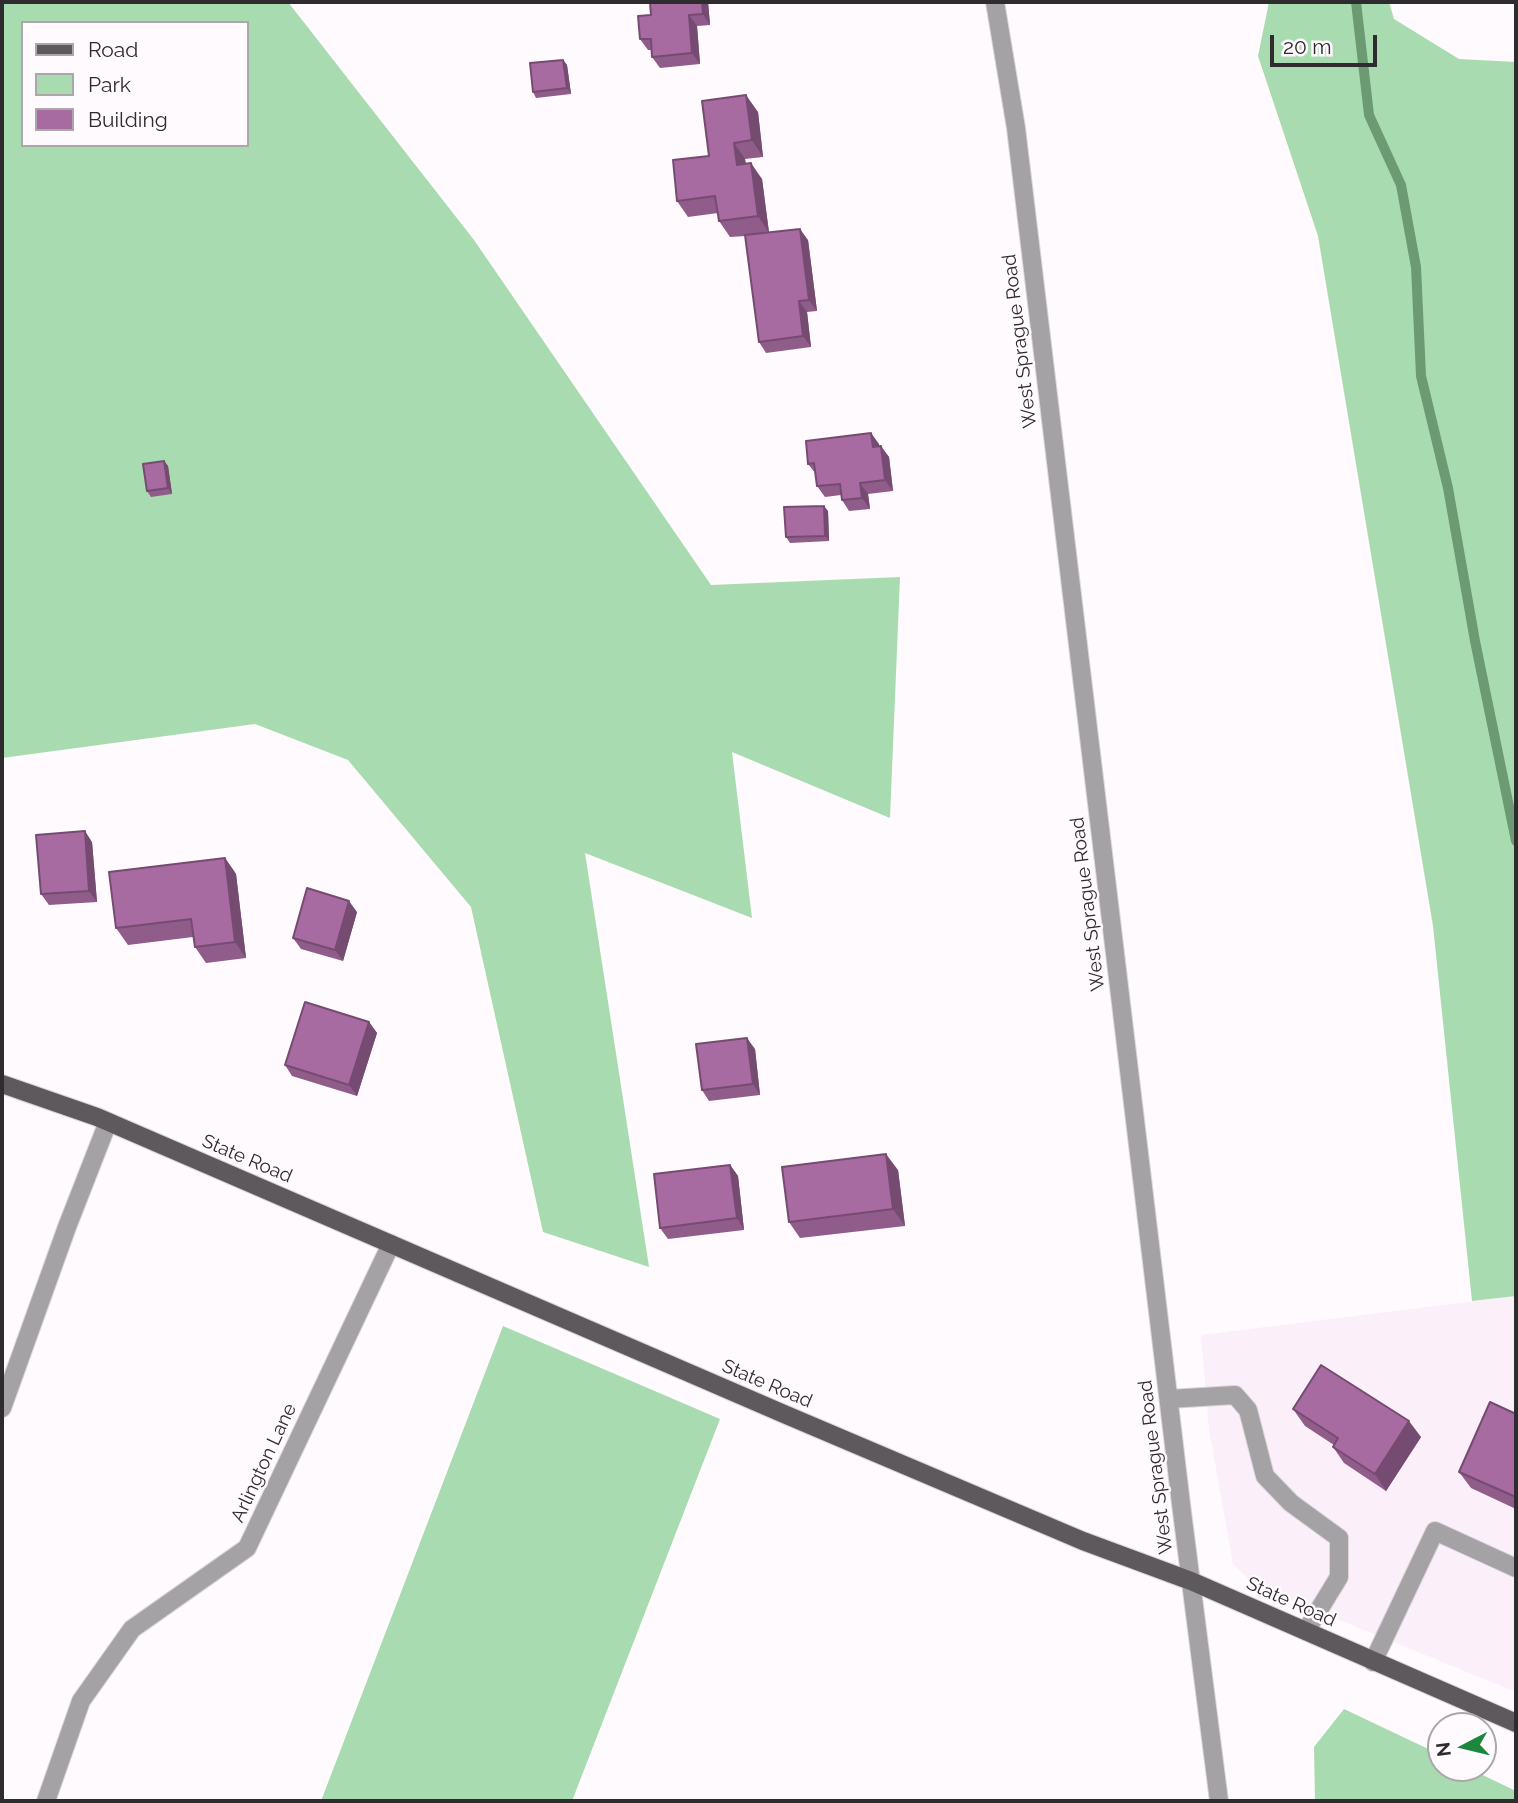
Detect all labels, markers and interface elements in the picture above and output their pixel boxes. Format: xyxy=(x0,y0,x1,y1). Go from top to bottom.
legend xyxy=(21,21,248,147)
scale bar xyxy=(1273,21,1380,65)
text: 20 m xyxy=(1283,34,1331,59)
text: Road xyxy=(88,37,138,62)
text: Park xyxy=(88,72,131,97)
text: Building xyxy=(88,107,168,132)
street label: West Sprague Road xyxy=(998,253,1042,429)
street label: West Sprague Road xyxy=(1066,816,1110,992)
street label: State Road xyxy=(198,1130,296,1188)
street label: State Road xyxy=(718,1355,816,1413)
street label: West Sprague Road xyxy=(1134,1379,1178,1555)
street label: Arlington Lane xyxy=(226,1400,302,1526)
street label: State Road xyxy=(1243,1572,1339,1632)
north arrow xyxy=(1427,1712,1497,1782)
text: N xyxy=(1431,1741,1455,1758)

